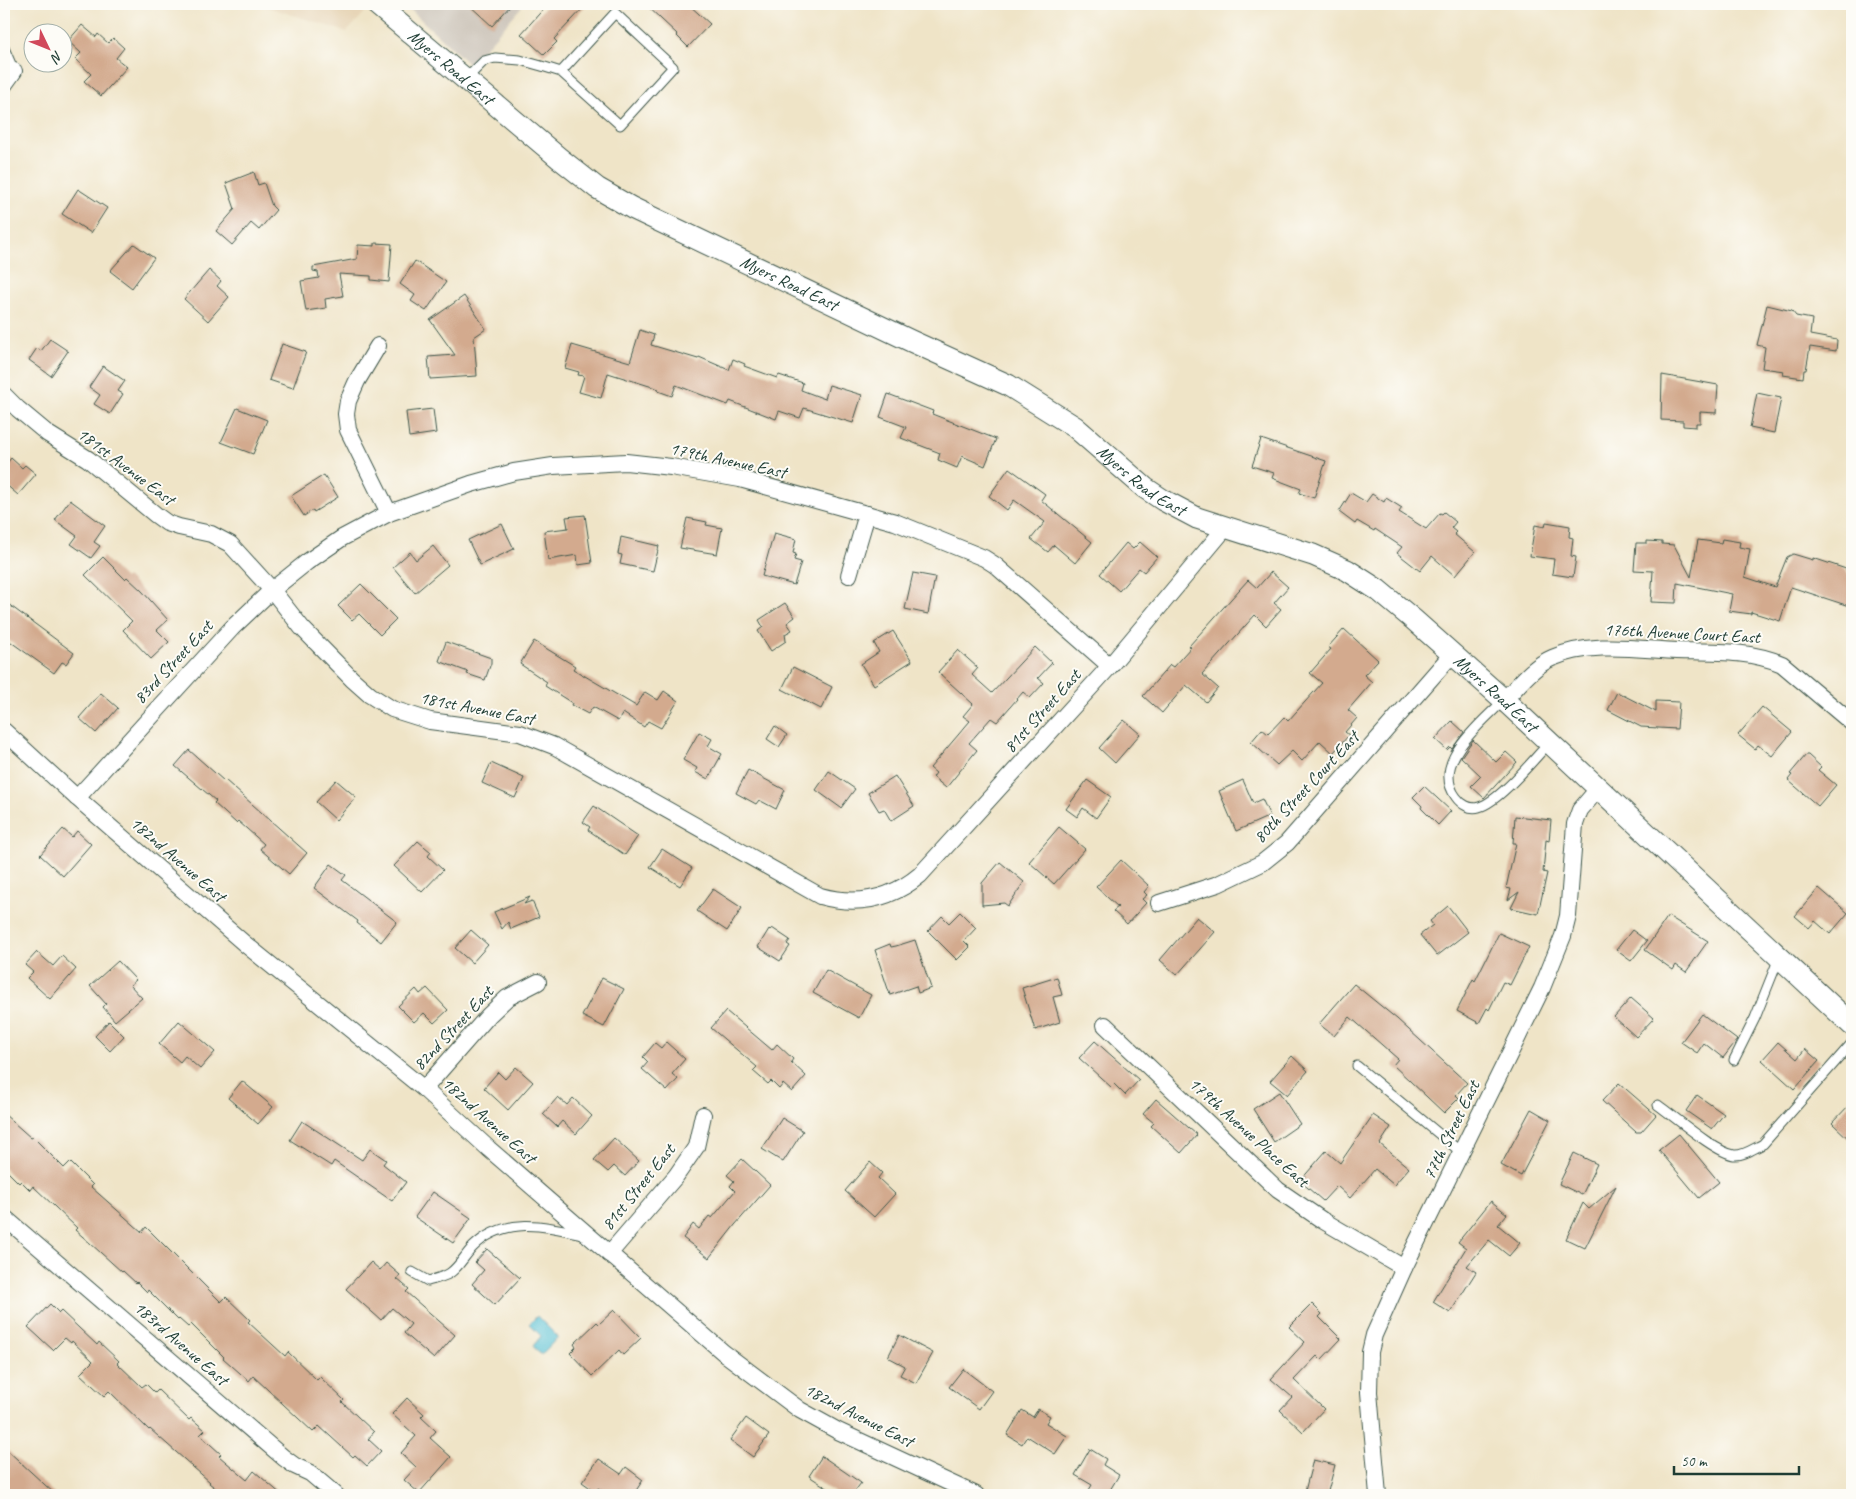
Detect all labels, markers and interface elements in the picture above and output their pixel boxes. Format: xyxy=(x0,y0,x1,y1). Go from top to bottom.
north arrow xyxy=(22,22,72,72)
street label: Myers Road East xyxy=(403,25,501,111)
text: N xyxy=(46,48,66,67)
street label: Myers Road East xyxy=(737,250,844,317)
street label: 181st Avenue East xyxy=(73,422,181,512)
street label: 179th Avenue East xyxy=(668,437,791,484)
street label: Myers Road East xyxy=(1092,440,1192,522)
street label: 83rd Street East xyxy=(129,614,219,708)
street label: 176th Avenue Court East xyxy=(1604,618,1762,648)
street label: Myers Road East xyxy=(1449,650,1545,739)
street label: 81st Street East xyxy=(999,663,1087,757)
street label: 181st Avenue East xyxy=(418,686,539,730)
street label: 80th Street Court East xyxy=(1248,724,1366,848)
street label: 182nd Avenue East xyxy=(126,812,232,908)
street label: 82nd Street East xyxy=(408,980,499,1075)
street label: 182nd Avenue East xyxy=(437,1072,543,1170)
street label: 179th Avenue Place East xyxy=(1184,1072,1315,1193)
street label: 77th Street East xyxy=(1418,1075,1485,1183)
street label: 81st Street East xyxy=(596,1138,681,1235)
street label: 183rd Avenue East xyxy=(129,1296,235,1392)
street label: 182nd Avenue East xyxy=(801,1378,920,1453)
scale bar xyxy=(1674,1444,1798,1476)
text: 50 m xyxy=(1681,1452,1708,1471)

